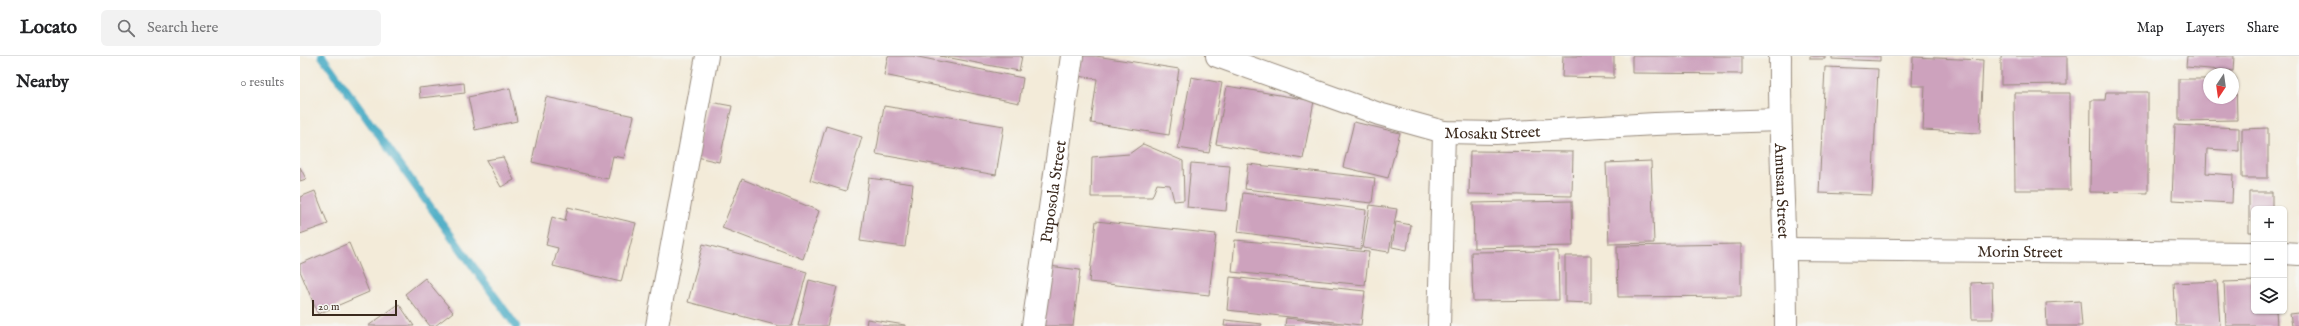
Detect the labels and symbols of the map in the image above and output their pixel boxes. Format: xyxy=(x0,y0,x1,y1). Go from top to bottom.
north arrow xyxy=(2203,68,2239,104)
street label: Mosaku Street xyxy=(1444,122,1542,145)
street label: Puposola Street xyxy=(1037,138,1072,244)
street label: Amusan Street xyxy=(1769,142,1792,240)
street label: Morin Street xyxy=(1977,243,2063,263)
scale bar xyxy=(312,298,397,317)

